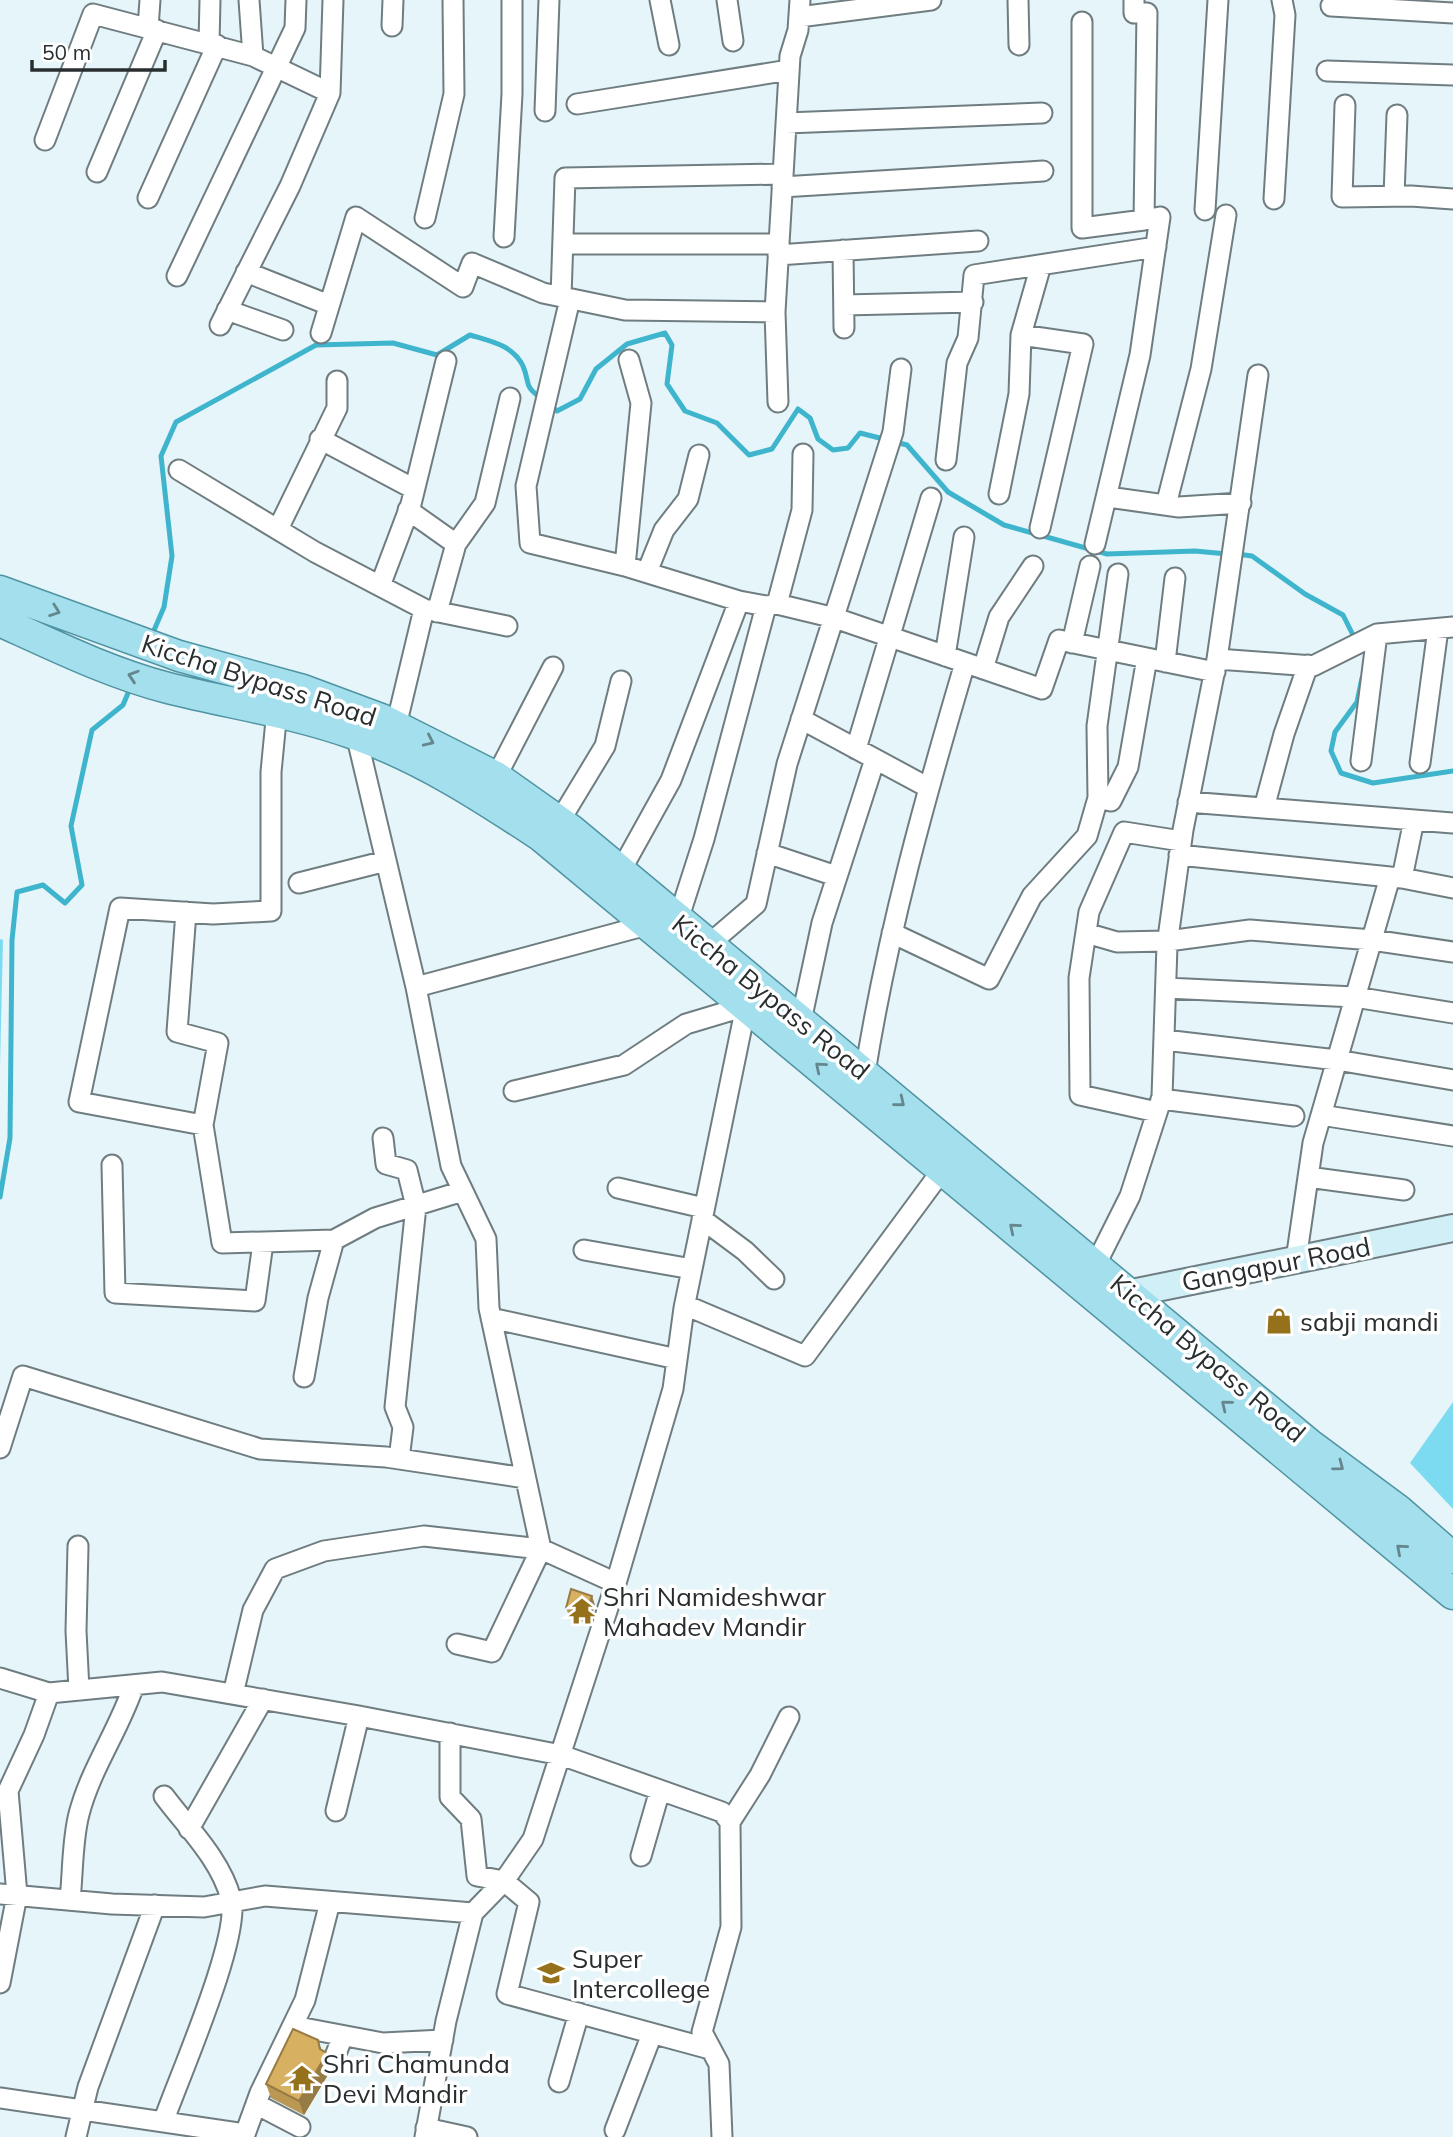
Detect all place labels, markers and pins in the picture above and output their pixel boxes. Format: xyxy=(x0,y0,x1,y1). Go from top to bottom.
place label: sabji mandi xyxy=(1300,1305,1439,1338)
shop icon: sabji mandi xyxy=(1264,1306,1294,1336)
place label: Shri Namideshwar Mahadev Mandir xyxy=(603,1580,827,1643)
temple icon: Shri Namideshwar Mahadev Mandir xyxy=(567,1596,597,1626)
place label: Super Intercollege xyxy=(572,1942,710,2005)
school or university icon: Super Intercollege xyxy=(536,1958,566,1988)
place label: Shri Chamunda Devi Mandir xyxy=(323,2047,510,2110)
temple icon: Shri Chamunda Devi Mandir xyxy=(287,2063,317,2093)

